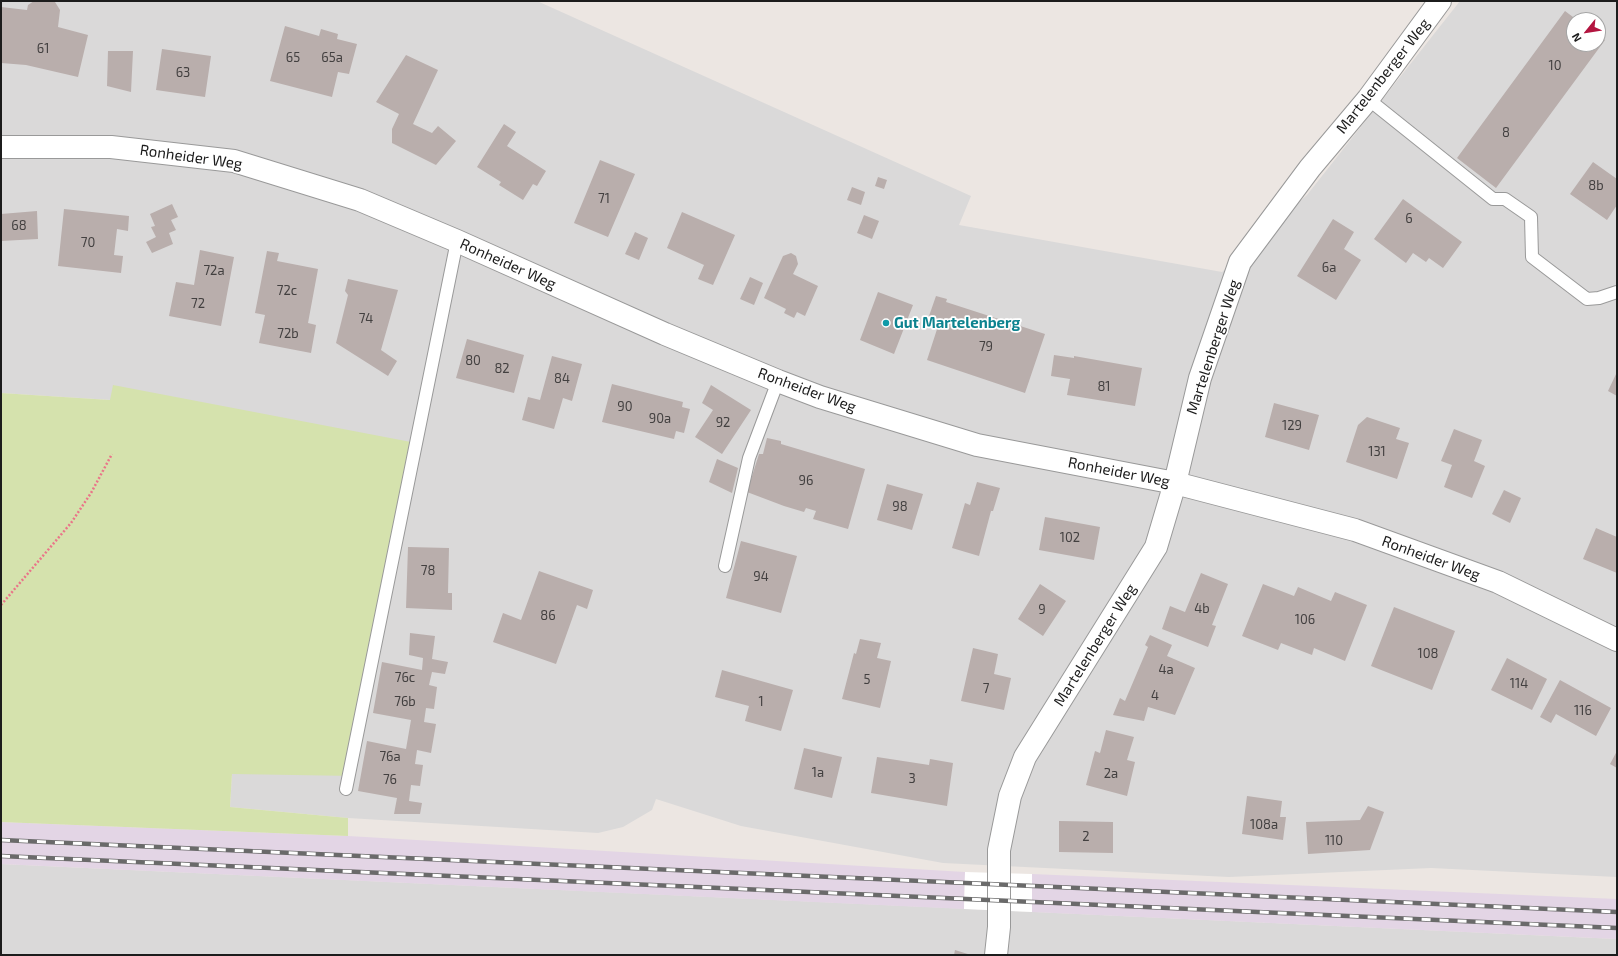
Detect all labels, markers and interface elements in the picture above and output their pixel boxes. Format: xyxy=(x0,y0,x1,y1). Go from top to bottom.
north arrow xyxy=(1566,12,1606,52)
street label: Martelenberger Weg xyxy=(1332,15,1434,137)
text: N xyxy=(1568,31,1584,44)
house number: 61 xyxy=(37,41,49,57)
house number: 65 xyxy=(286,50,300,66)
house number: 65a xyxy=(321,50,343,66)
house number: 10 xyxy=(1548,58,1562,74)
house number: 63 xyxy=(176,65,190,81)
house number: 8 xyxy=(1502,125,1510,141)
street label: Ronheider Weg xyxy=(139,141,243,173)
house number: 8b xyxy=(1588,178,1604,194)
house number: 71 xyxy=(598,191,610,207)
house number: 6 xyxy=(1405,211,1413,227)
house number: 68 xyxy=(11,218,27,234)
house number: 70 xyxy=(81,235,95,251)
street label: Ronheider Weg xyxy=(457,235,559,293)
house number: 6a xyxy=(1322,260,1336,276)
house number: 72a xyxy=(203,263,225,279)
street label: Martelenberger Weg xyxy=(1183,277,1243,417)
house number: 72c xyxy=(277,283,297,299)
house number: 72 xyxy=(191,296,205,312)
house number: 74 xyxy=(359,311,373,327)
place label: Gut Martelenberg xyxy=(894,314,1020,332)
marker: Gut Martelenberg xyxy=(881,318,891,328)
house number: 72b xyxy=(277,326,299,342)
house number: 79 xyxy=(979,339,993,355)
house number: 80 xyxy=(465,353,481,369)
house number: 82 xyxy=(494,361,510,377)
street label: Ronheider Weg xyxy=(755,364,859,416)
house number: 84 xyxy=(554,371,570,387)
house number: 81 xyxy=(1097,379,1111,395)
house number: 90 xyxy=(617,399,633,415)
house number: 90a xyxy=(649,411,671,427)
house number: 92 xyxy=(716,415,730,431)
house number: 129 xyxy=(1282,418,1302,434)
house number: 131 xyxy=(1368,444,1386,460)
street label: Ronheider Weg xyxy=(1067,453,1171,491)
house number: 96 xyxy=(799,473,813,489)
house number: 98 xyxy=(892,499,908,515)
house number: 102 xyxy=(1060,530,1080,546)
street label: Ronheider Weg xyxy=(1379,532,1483,584)
house number: 78 xyxy=(421,563,435,579)
house number: 94 xyxy=(753,569,769,585)
street label: Martelenberger Weg xyxy=(1050,580,1140,710)
house number: 4b xyxy=(1194,601,1210,617)
house number: 9 xyxy=(1038,602,1046,618)
house number: 86 xyxy=(540,608,556,624)
house number: 106 xyxy=(1295,612,1315,628)
house number: 108 xyxy=(1418,646,1438,662)
house number: 4a xyxy=(1158,662,1174,678)
house number: 76c xyxy=(395,670,415,686)
house number: 5 xyxy=(864,672,870,688)
house number: 114 xyxy=(1510,676,1528,692)
house number: 7 xyxy=(983,681,989,697)
house number: 4 xyxy=(1151,688,1159,704)
house number: 76b xyxy=(394,694,416,710)
house number: 1 xyxy=(758,694,764,710)
house number: 116 xyxy=(1574,703,1592,719)
house number: 76a xyxy=(379,749,401,765)
house number: 1a xyxy=(812,765,824,781)
house number: 2a xyxy=(1104,766,1118,782)
house number: 3 xyxy=(908,771,916,787)
house number: 76 xyxy=(383,772,397,788)
house number: 108a xyxy=(1250,817,1278,833)
house number: 2 xyxy=(1082,829,1090,845)
house number: 110 xyxy=(1325,833,1343,849)

